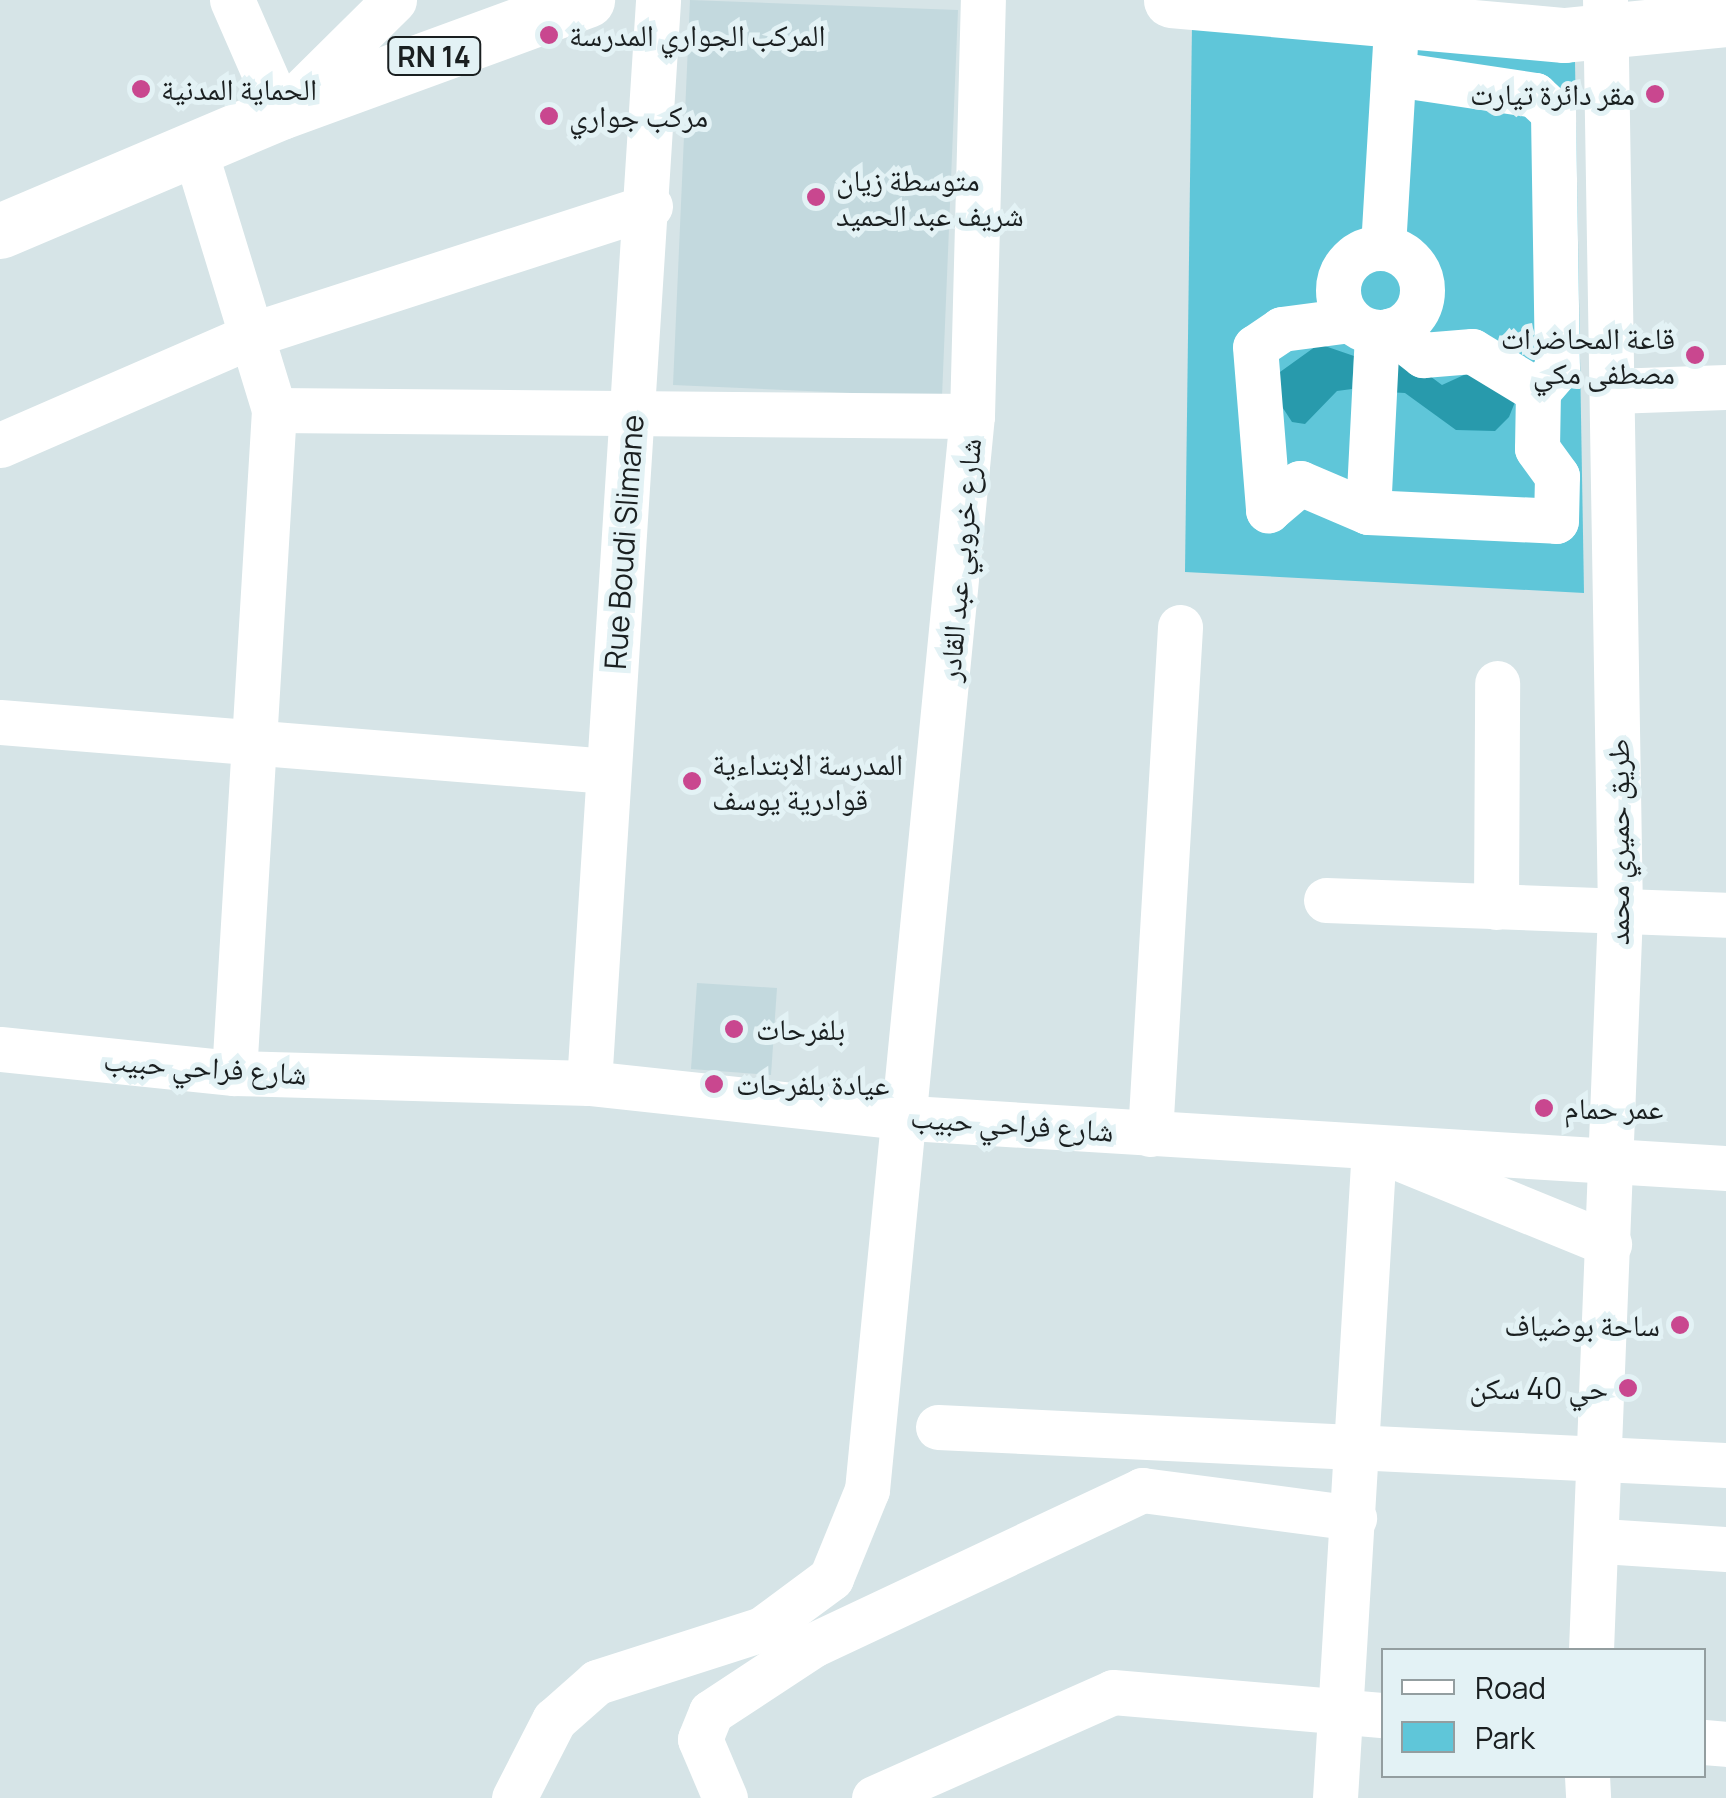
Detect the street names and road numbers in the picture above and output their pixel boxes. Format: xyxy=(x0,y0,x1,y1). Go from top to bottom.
road number: RN 14 xyxy=(386,33,482,79)
street label: Rue Boudi Slimane xyxy=(597,414,651,670)
street label: شارع خروبي عبد القادر xyxy=(931,437,989,683)
street label: طريق حميري محمد xyxy=(1600,739,1636,945)
street label: شارع فراحي حبيب xyxy=(102,1042,308,1092)
street label: شارع فراحي حبيب xyxy=(909,1099,1115,1149)

